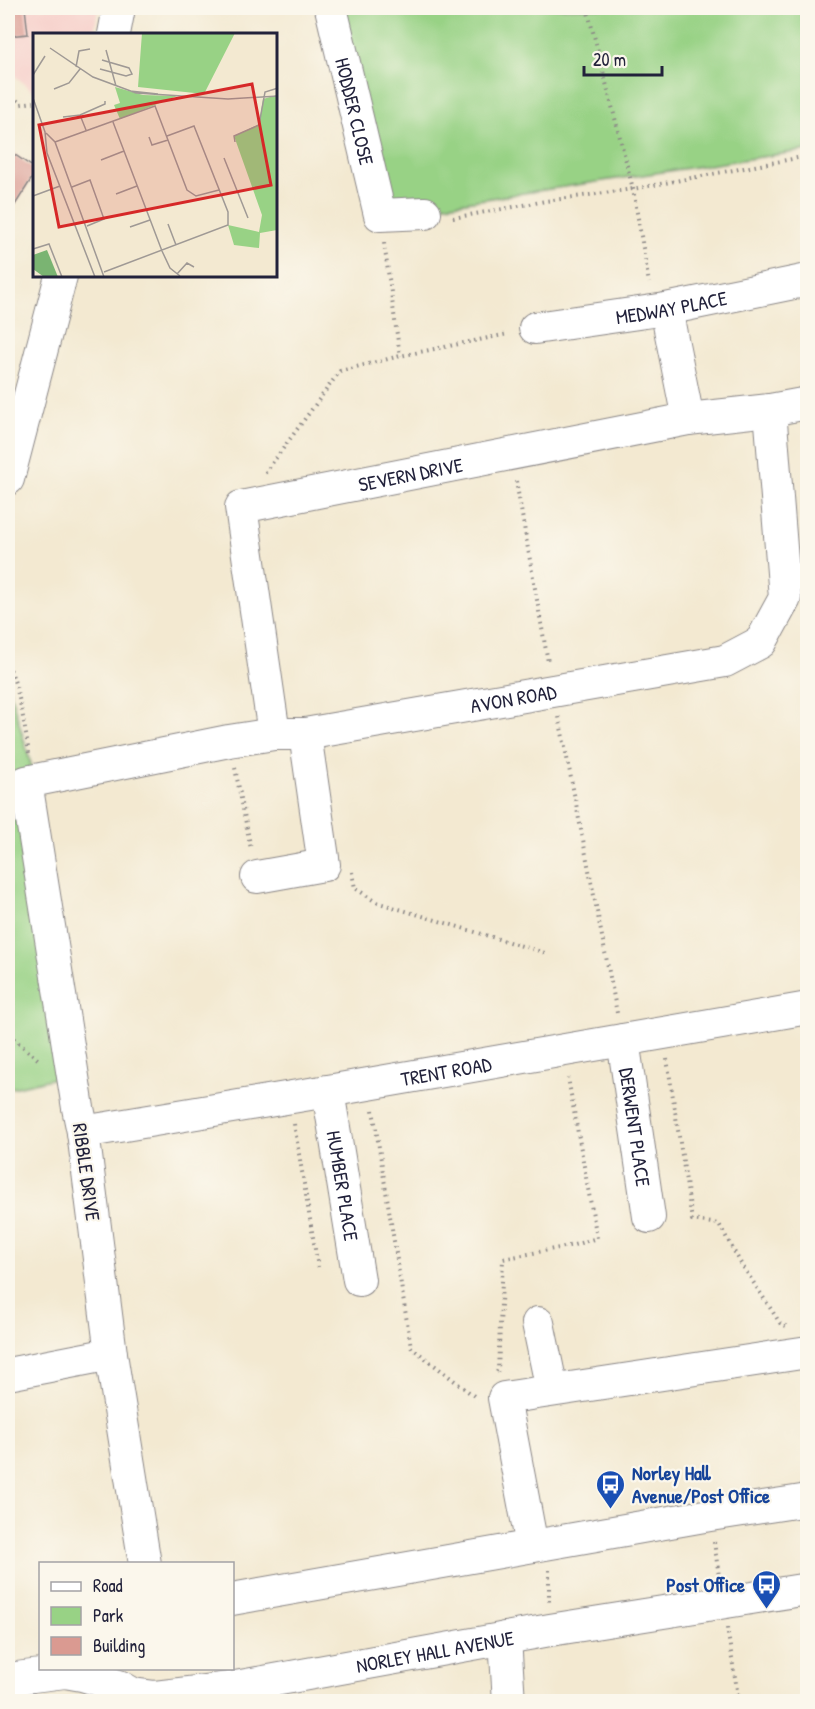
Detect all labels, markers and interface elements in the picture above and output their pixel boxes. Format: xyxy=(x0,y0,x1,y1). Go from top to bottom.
inset map xyxy=(33,33,278,278)
scale bar xyxy=(584,39,662,77)
text: 20 m xyxy=(593,47,626,72)
street label: HODDER CLOSE xyxy=(330,55,381,168)
street label: MEDWAY PLACE xyxy=(614,283,729,330)
street label: SEVERN DRIVE xyxy=(356,450,465,497)
street label: AVON ROAD xyxy=(468,677,559,719)
street label: TRENT ROAD xyxy=(399,1049,494,1092)
street label: DERWENT PLACE xyxy=(614,1066,658,1188)
street label: RIBBLE DRIVE xyxy=(67,1121,107,1223)
street label: HUMBER PLACE xyxy=(321,1128,366,1243)
place label: Norley Hall Avenue/Post Office xyxy=(632,1459,770,1509)
bus stop icon: Norley Hall Avenue/Post Office xyxy=(595,1468,627,1510)
legend xyxy=(39,1562,234,1670)
bus stop icon: Post Office xyxy=(750,1568,782,1610)
place label: Post Office xyxy=(666,1571,745,1598)
text: Road xyxy=(93,1573,123,1598)
text: Park xyxy=(93,1603,124,1628)
street label: NORLEY HALL AVENUE xyxy=(354,1623,516,1678)
text: Building xyxy=(93,1633,145,1658)

